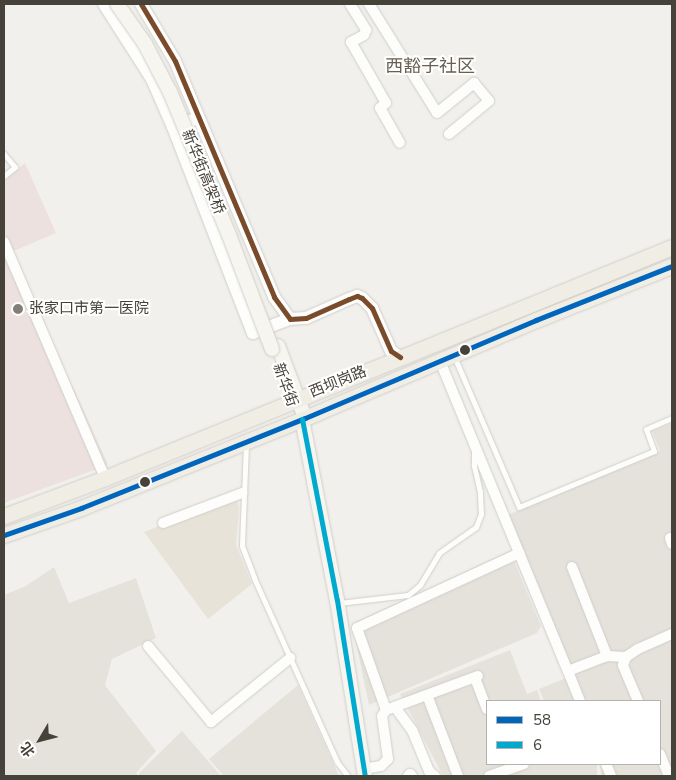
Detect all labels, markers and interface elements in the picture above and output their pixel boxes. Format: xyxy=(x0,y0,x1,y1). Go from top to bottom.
district label: 西豁子社区 xyxy=(385,55,475,77)
street label: 新华街高架桥 xyxy=(178,127,228,217)
place label: 张家口市第一医院 xyxy=(29,300,149,318)
marker: 张家口市第一医院 xyxy=(11,302,25,316)
unlabelled marker xyxy=(460,345,470,355)
street label: 新华街 xyxy=(269,361,301,409)
street label: 西坝岗路 xyxy=(307,362,369,402)
unlabelled marker xyxy=(140,477,150,487)
legend xyxy=(486,700,661,765)
text: 58 xyxy=(533,710,551,730)
north arrow xyxy=(15,715,65,765)
text: 6 xyxy=(533,735,542,755)
text: 北 xyxy=(16,738,39,761)

